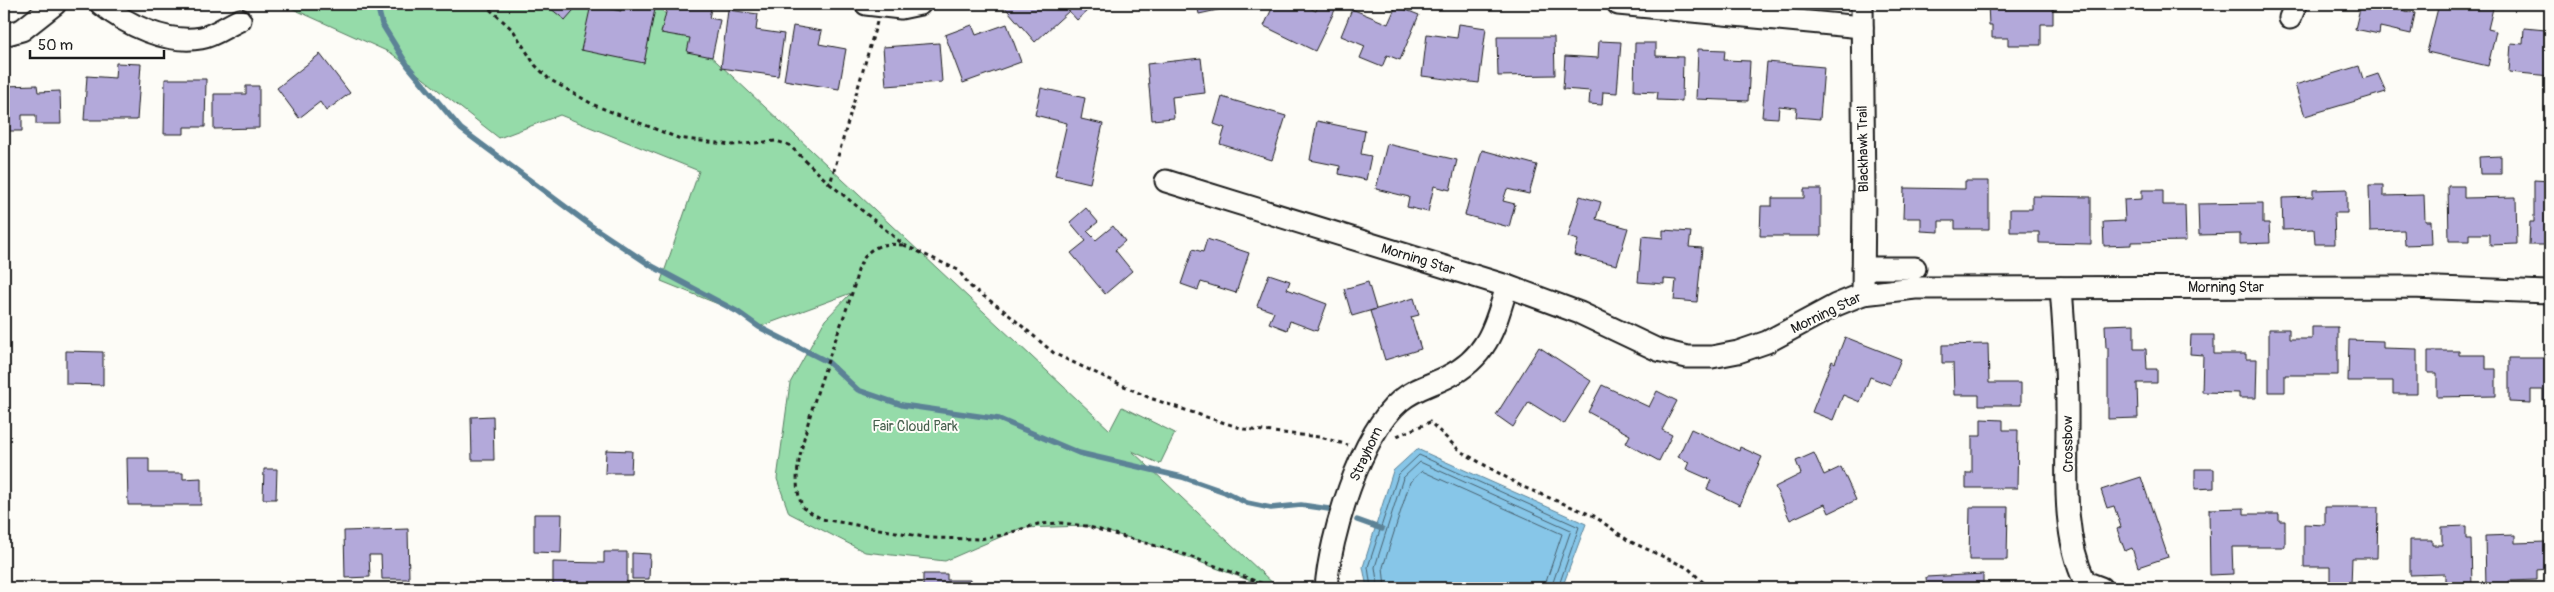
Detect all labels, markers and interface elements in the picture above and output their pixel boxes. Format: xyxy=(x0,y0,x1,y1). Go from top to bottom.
scale bar xyxy=(30,28,164,60)
text: 50 m xyxy=(38,36,73,55)
street label: Blackhawk Trail xyxy=(1854,105,1872,193)
street label: Morning Star xyxy=(1379,240,1457,278)
street label: Morning Star xyxy=(2188,279,2264,296)
street label: Morning Star xyxy=(1788,289,1864,337)
street label: Crossbow xyxy=(2059,415,2077,473)
park label: Fair Cloud Park xyxy=(872,418,958,435)
street label: Strayhorn xyxy=(1346,424,1386,484)

